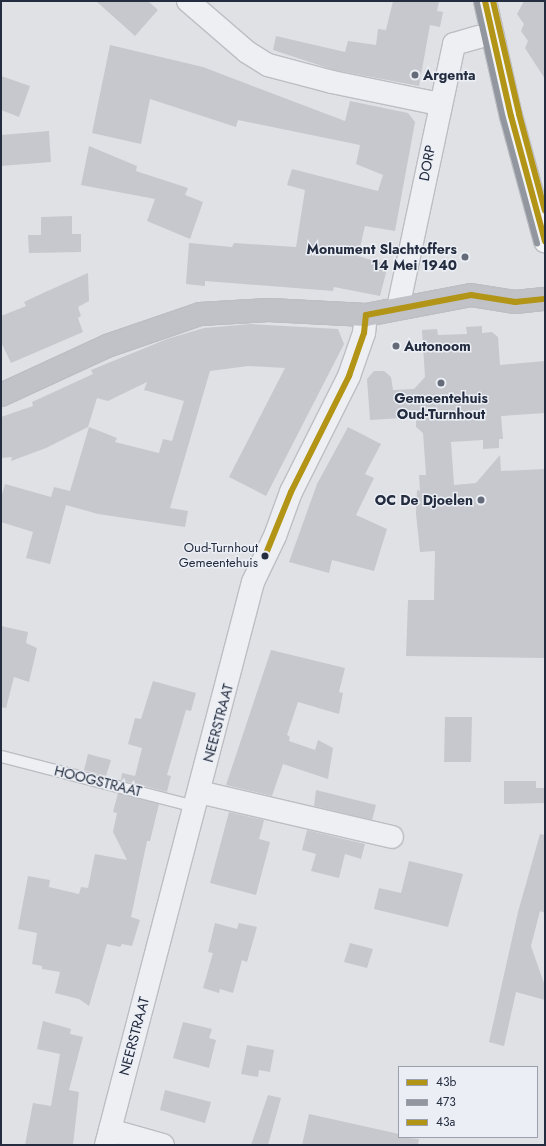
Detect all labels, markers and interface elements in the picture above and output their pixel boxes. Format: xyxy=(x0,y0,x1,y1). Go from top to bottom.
place label: Argenta xyxy=(423,67,475,83)
marker: Argenta xyxy=(410,70,420,80)
street label: DORP xyxy=(415,144,439,182)
place label: Monument Slachtoffers 14 Mei 1940 xyxy=(307,241,457,274)
marker: Monument Slachtoffers 14 Mei 1940 xyxy=(460,252,470,262)
place label: Autonoom xyxy=(404,338,471,354)
marker: Autonoom xyxy=(391,341,401,351)
marker: Gemeentehuis Oud-Turnhout xyxy=(436,378,446,388)
place label: Gemeentehuis Oud-Turnhout xyxy=(394,390,488,422)
place label: OC De Djoelen xyxy=(375,492,473,508)
marker: OC De Djoelen xyxy=(476,495,486,505)
place label: Oud-Turnhout Gemeentehuis xyxy=(179,541,258,572)
marker: Oud-Turnhout Gemeentehuis xyxy=(260,551,270,561)
street label: NEERSTRAAT xyxy=(199,682,237,764)
street label: HOOGSTRAAT xyxy=(53,762,143,800)
street label: NEERSTRAAT xyxy=(115,995,153,1077)
legend xyxy=(398,1066,538,1138)
text: 43b xyxy=(436,1073,456,1091)
text: 473 xyxy=(436,1093,456,1111)
text: 43a xyxy=(436,1113,455,1131)

